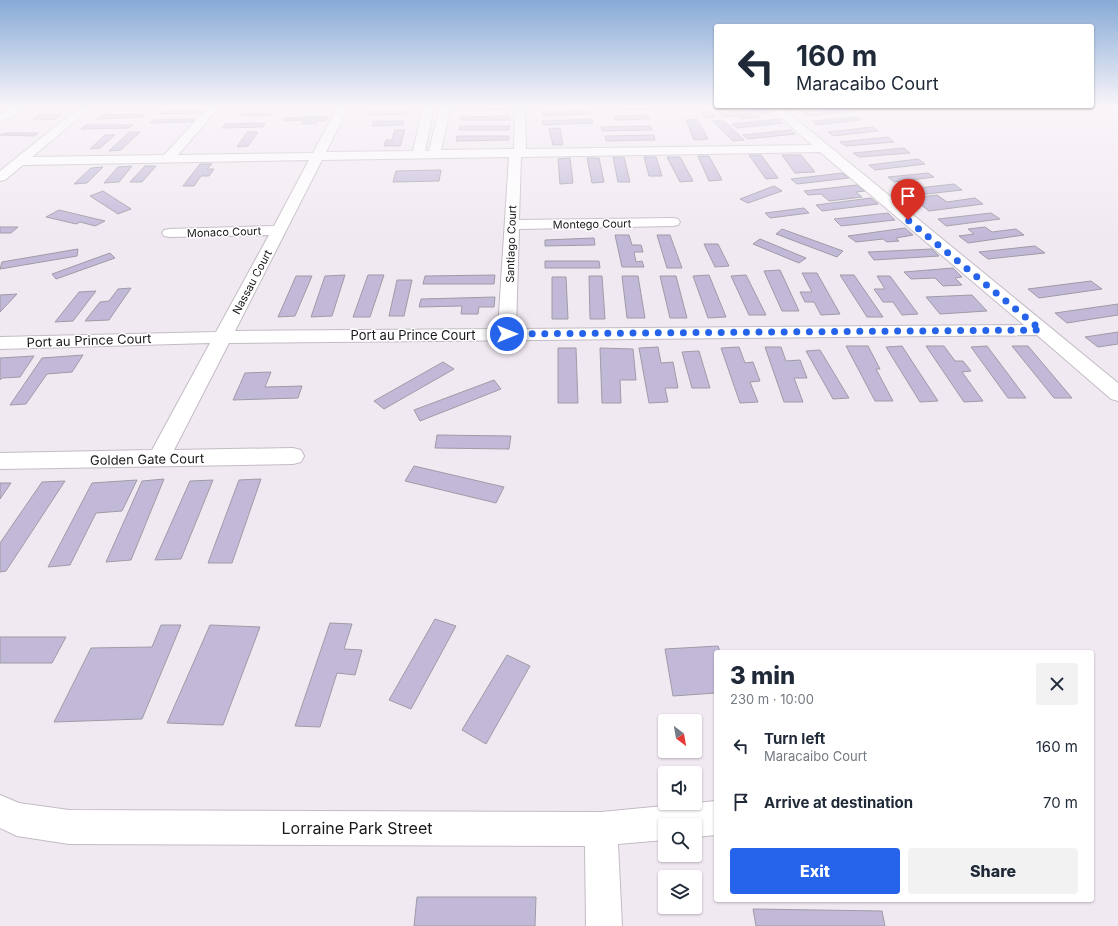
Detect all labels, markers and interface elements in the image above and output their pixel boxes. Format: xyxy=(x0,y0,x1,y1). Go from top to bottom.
text: 160 m xyxy=(796,39,877,73)
icon: left xyxy=(730,40,782,92)
text: Maracaibo Court xyxy=(796,73,939,94)
pin xyxy=(891,179,925,220)
icon: arrive xyxy=(897,185,919,207)
street label: Santiago Court xyxy=(503,205,519,283)
street label: Montego Court xyxy=(553,216,632,232)
street label: Monaco Court xyxy=(187,224,262,240)
street label: Nassau Court xyxy=(229,247,275,317)
position arrow xyxy=(486,313,528,355)
street label: Port au Prince Court xyxy=(351,327,475,343)
street label: Port au Prince Court xyxy=(26,330,152,350)
street label: Golden Gate Court xyxy=(90,450,204,468)
text: 3 min xyxy=(730,661,795,690)
button: close xyxy=(1036,663,1078,705)
text: 230 m · 10:00 xyxy=(730,691,814,707)
north arrow xyxy=(658,714,702,758)
map controls xyxy=(658,714,702,914)
text: Turn left xyxy=(764,729,825,748)
icon: left xyxy=(730,735,752,757)
text: 160 m xyxy=(1036,737,1078,756)
text: Maracaibo Court xyxy=(764,748,867,764)
button: sound xyxy=(658,766,702,810)
icon: arrive xyxy=(730,791,752,813)
text: Arrive at destination xyxy=(764,793,913,812)
text: 70 m xyxy=(1043,793,1078,812)
street label: Lorraine Park Street xyxy=(282,818,432,838)
button: search xyxy=(658,818,702,862)
button: Exit xyxy=(730,848,900,894)
button: Share xyxy=(908,848,1078,894)
button: layers xyxy=(658,870,702,914)

